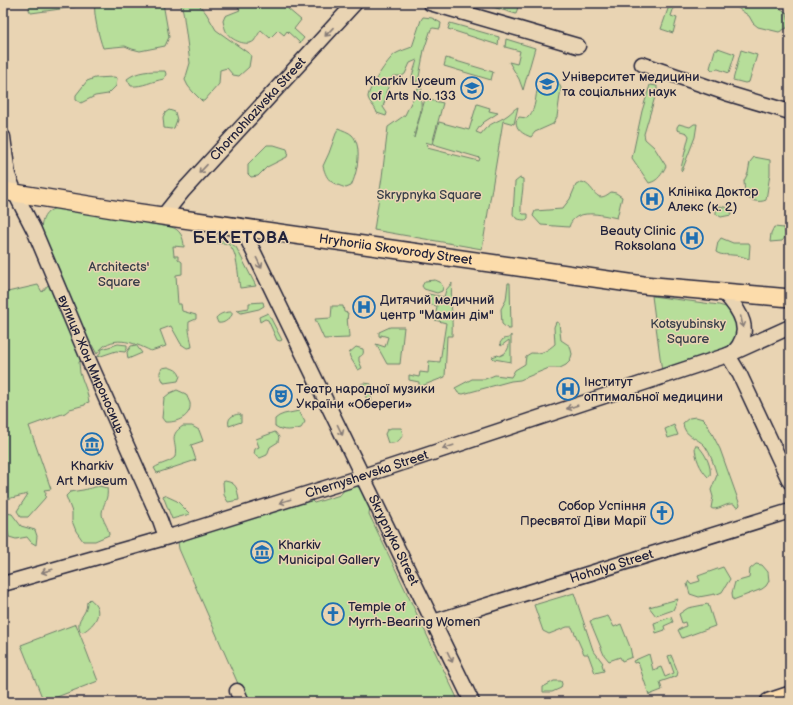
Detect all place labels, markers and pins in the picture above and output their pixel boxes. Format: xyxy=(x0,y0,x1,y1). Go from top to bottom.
place label: Університет медицини та соціальних наук xyxy=(562,69,699,100)
school or university icon: Університет медицини та соціальних наук xyxy=(534,71,560,97)
place label: Kharkiv Lyceum of Arts No. 133 xyxy=(365,73,456,104)
school or university icon: Kharkiv Lyceum of Arts No. 133 xyxy=(459,75,485,101)
place label: Клініка Доктор Алекс (к. 2) xyxy=(667,184,759,215)
hospital icon: Клініка Доктор Алекс (к. 2) xyxy=(639,186,665,212)
place label: Beauty Clinic Roksolana xyxy=(600,223,676,254)
hospital icon: Beauty Clinic Roksolana xyxy=(679,225,705,251)
place label: Дитячий медичний центр "Мамин дім" xyxy=(380,292,494,323)
hospital icon: Дитячий медичний центр "Мамин дім" xyxy=(351,294,377,320)
place label: Інститут оптимальної медицини xyxy=(584,374,723,405)
hospital icon: Інститут оптимальної медицини xyxy=(555,376,581,402)
place label: Театр народної музики України «Обереги» xyxy=(296,381,435,412)
theatre icon: Театр народної музики України «Обереги» xyxy=(268,383,294,409)
museum icon: Kharkiv Art Museum xyxy=(79,431,105,457)
place label: Kharkiv Art Museum xyxy=(57,458,128,489)
place label: Собор Успіння Пресвятої Діви Марії xyxy=(520,498,647,529)
church icon: Собор Успіння Пресвятої Діви Марії xyxy=(649,500,675,526)
place label: Kharkiv Municipal Gallery xyxy=(278,537,380,568)
museum icon: Kharkiv Municipal Gallery xyxy=(249,539,275,565)
place label: Temple of Myrrh-Bearing Women xyxy=(348,599,480,630)
church icon: Temple of Myrrh-Bearing Women xyxy=(320,601,346,627)

